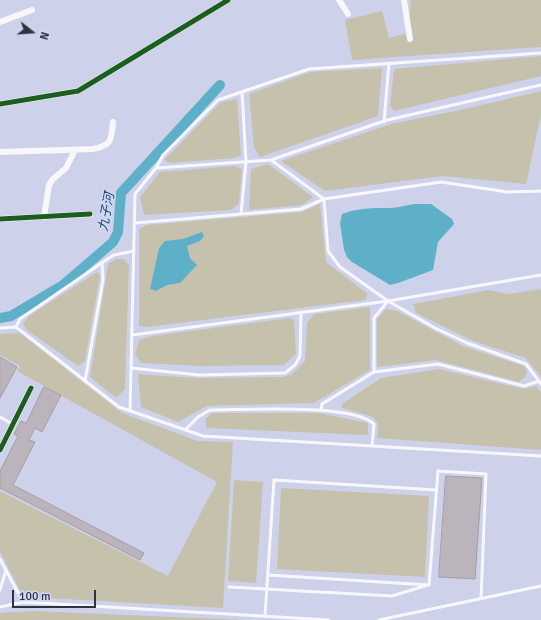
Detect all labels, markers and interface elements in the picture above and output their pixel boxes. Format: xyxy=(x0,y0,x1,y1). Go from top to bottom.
north arrow xyxy=(12,12,52,52)
text: N xyxy=(37,30,51,41)
water label: 九子河 xyxy=(96,191,118,233)
scale bar xyxy=(14,582,98,608)
text: 100 m xyxy=(19,589,51,604)

